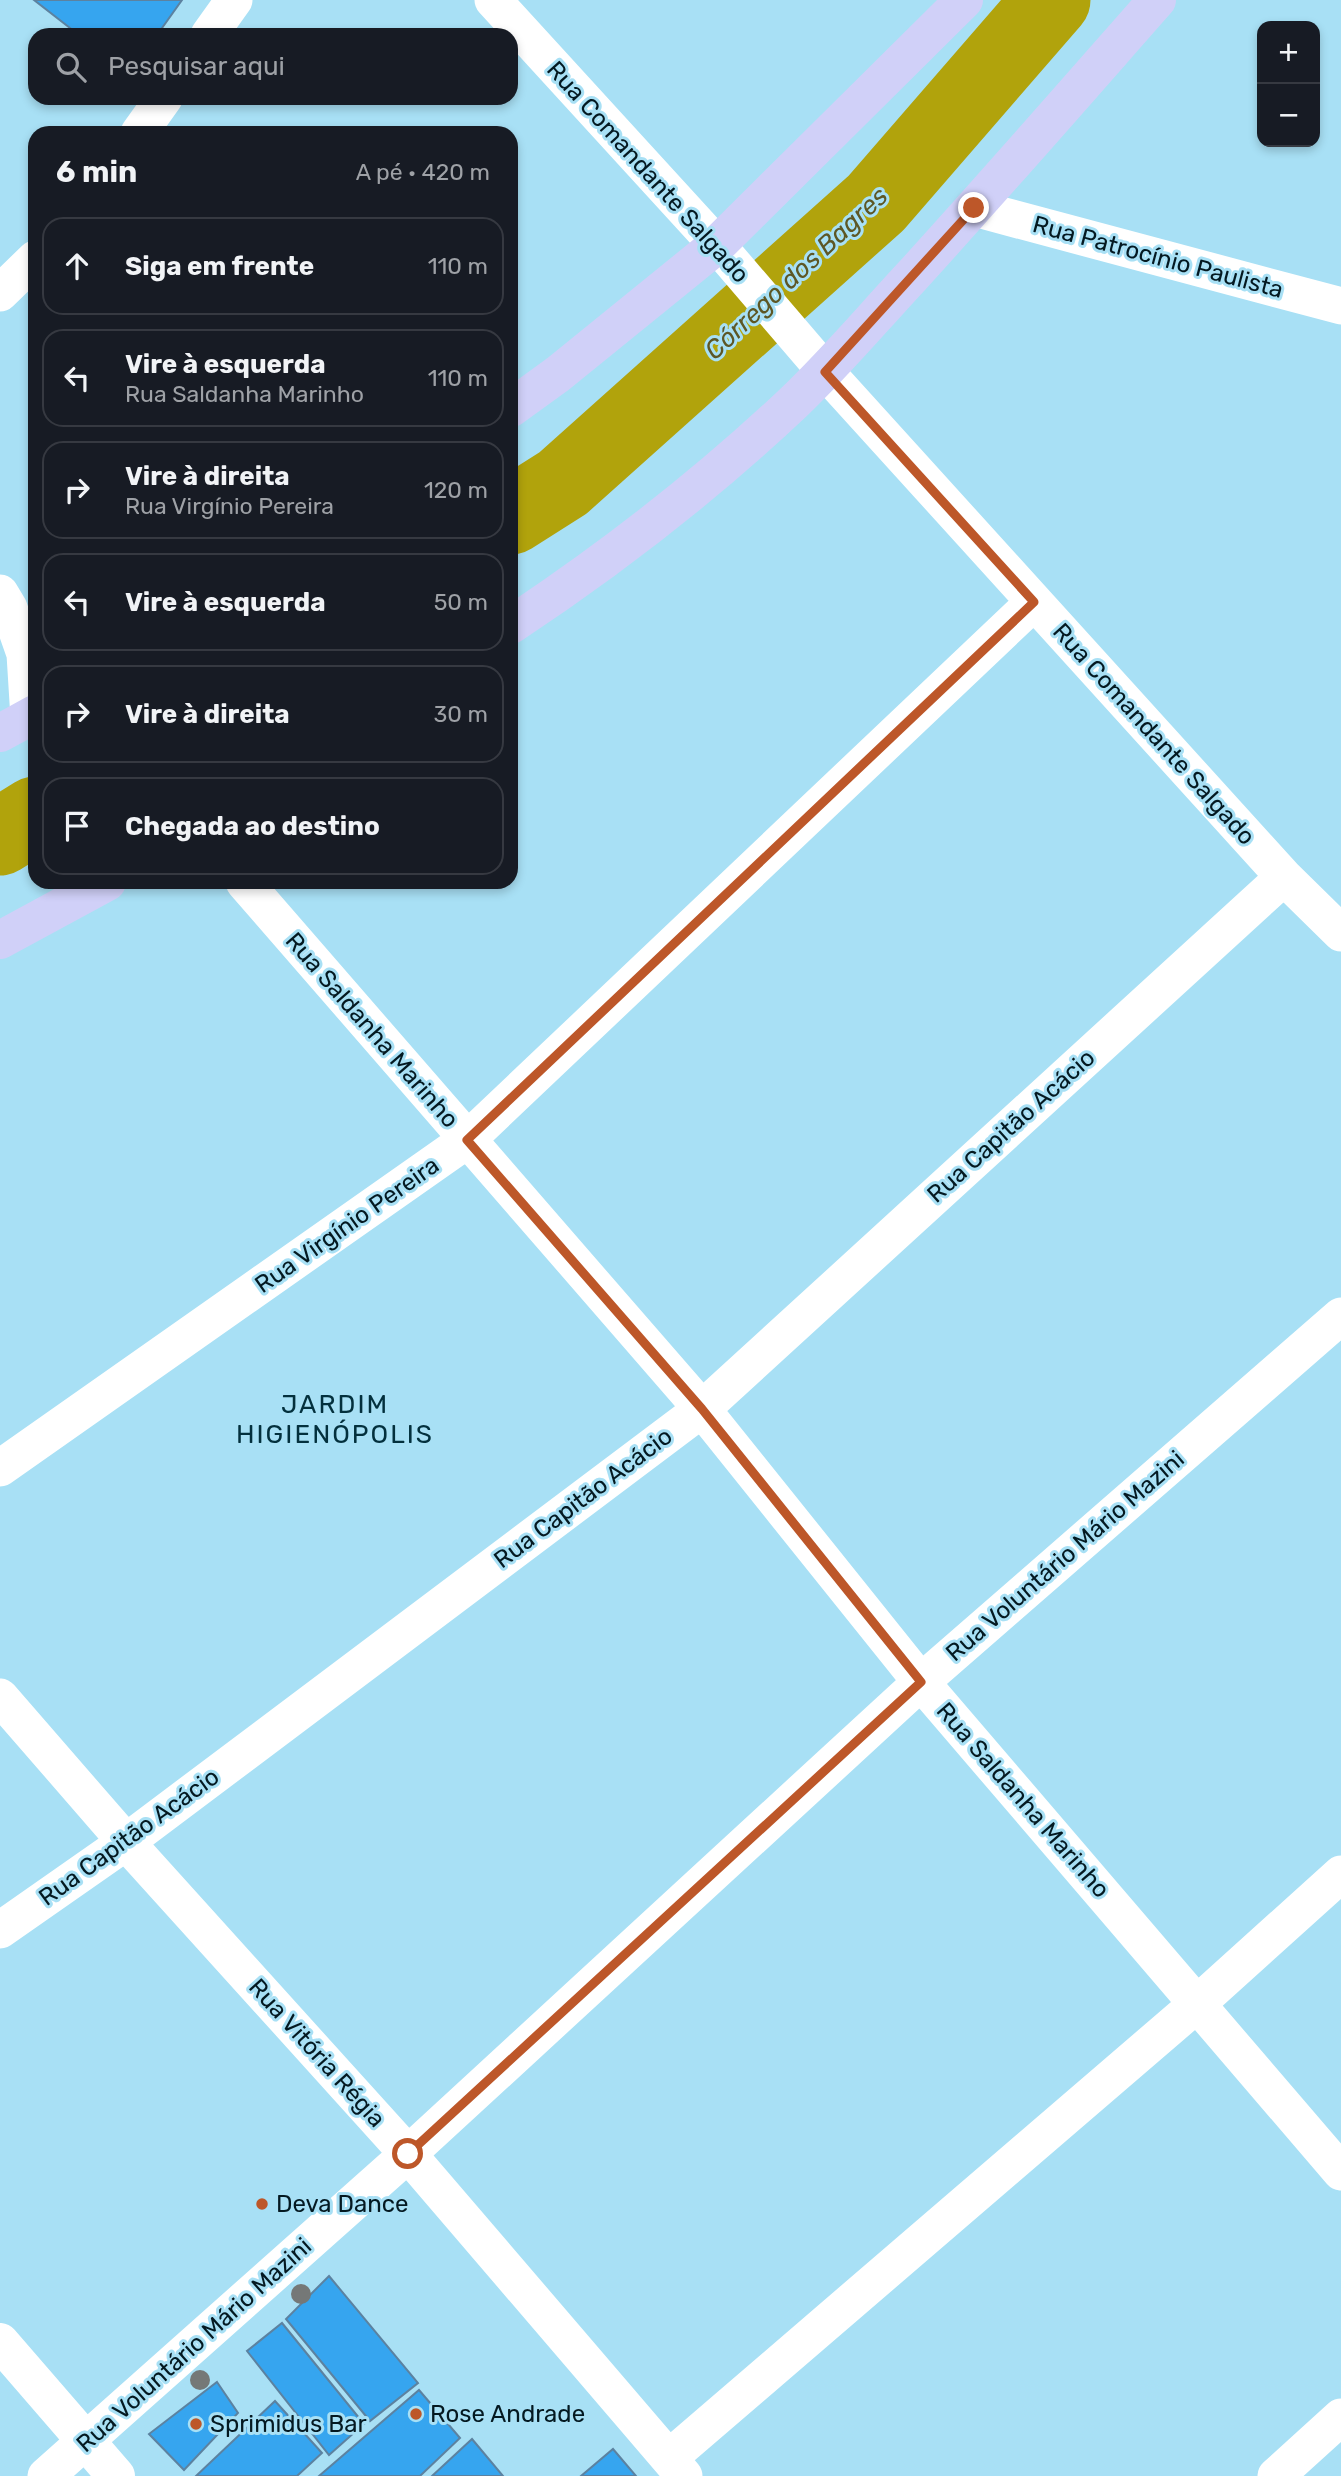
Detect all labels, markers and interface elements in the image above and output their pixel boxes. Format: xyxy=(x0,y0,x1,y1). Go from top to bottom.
map controls xyxy=(1257,21,1320,147)
button: + xyxy=(1257,21,1320,84)
search box xyxy=(28,28,518,105)
icon: search xyxy=(52,48,90,86)
text: Pesquisar aqui xyxy=(108,51,285,82)
street label: Rua Comandante Salgado xyxy=(541,55,755,289)
button: − xyxy=(1257,84,1320,147)
text: 6 min xyxy=(56,154,137,190)
text: A pé · 420 m xyxy=(356,158,490,186)
water label: Córrego dos Bagres xyxy=(698,181,894,366)
route end xyxy=(958,192,989,223)
street label: Rua Patrocínio Paulista xyxy=(1030,210,1286,304)
icon: ahead xyxy=(58,247,96,285)
text: Siga em frente xyxy=(125,251,314,282)
text: 110 m xyxy=(428,252,488,280)
text: Vire à esquerda xyxy=(125,349,326,380)
icon: left xyxy=(58,359,96,397)
text: 110 m xyxy=(428,364,488,392)
text: Rua Saldanha Marinho xyxy=(125,380,364,408)
text: Vire à direita xyxy=(125,461,290,492)
icon: right xyxy=(58,471,96,509)
text: 120 m xyxy=(424,476,488,504)
text: Rua Virgínio Pereira xyxy=(125,492,334,520)
icon: left xyxy=(58,583,96,621)
text: Vire à esquerda xyxy=(125,587,326,618)
text: 50 m xyxy=(434,588,488,616)
street label: Rua Comandante Salgado xyxy=(1047,617,1261,851)
icon: right xyxy=(58,695,96,733)
text: Vire à direita xyxy=(125,699,290,730)
text: 30 m xyxy=(433,700,488,728)
icon: arrive xyxy=(58,807,96,845)
text: Chegada ao destino xyxy=(125,811,380,842)
street label: Rua Saldanha Marinho xyxy=(280,927,464,1133)
street label: Rua Capitão Acácio xyxy=(922,1043,1100,1209)
street label: Rua Virgínio Pereira xyxy=(250,1151,444,1299)
district label: JARDIM HIGIENÓPOLIS xyxy=(236,1389,434,1450)
street label: Rua Capitão Acácio xyxy=(488,1422,678,1574)
street label: Rua Voluntário Mário Mazini xyxy=(940,1445,1190,1667)
street label: Rua Saldanha Marinho xyxy=(931,1697,1115,1903)
street label: Rua Capitão Acácio xyxy=(34,1762,224,1912)
street label: Rua Vitória Régia xyxy=(243,1973,391,2133)
route start xyxy=(392,2138,423,2169)
place label: Deva Dance xyxy=(276,2190,409,2218)
marker: Deva Dance xyxy=(254,2196,270,2212)
street label: Rua Voluntário Mário Mazini xyxy=(71,2232,317,2458)
place label: Rose Andrade xyxy=(430,2400,585,2428)
marker: Rose Andrade xyxy=(408,2406,424,2422)
place label: Sprimidus Bar xyxy=(210,2410,367,2438)
marker: Sprimidus Bar xyxy=(188,2416,204,2432)

